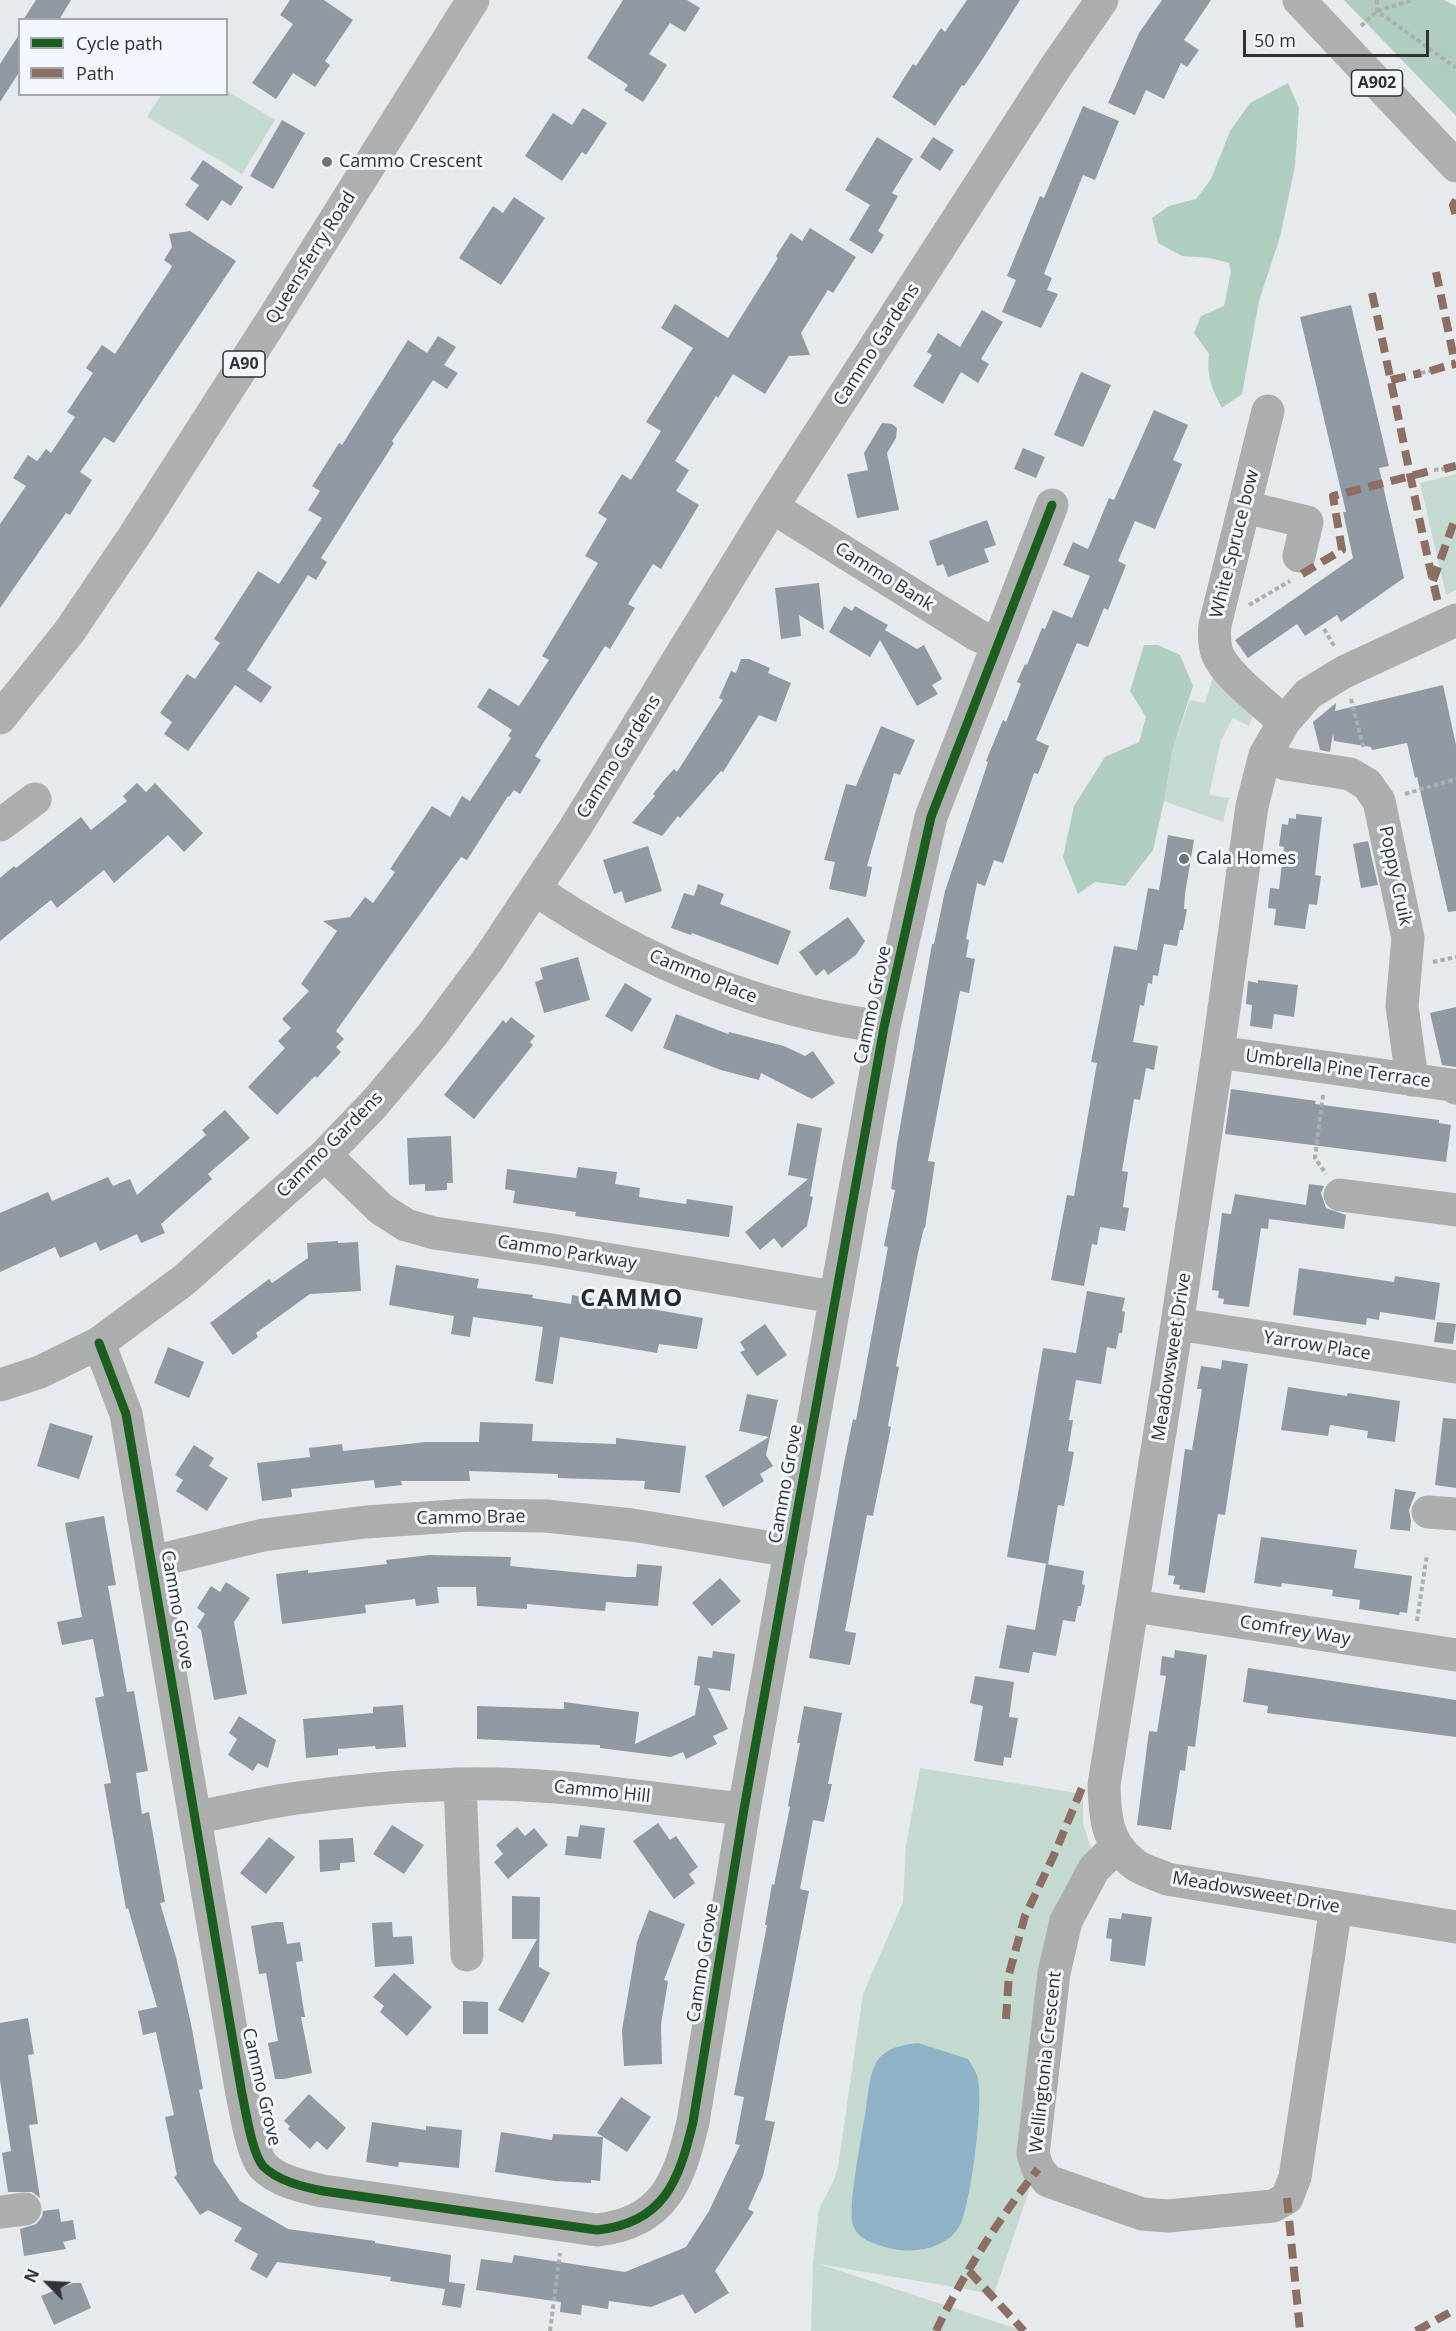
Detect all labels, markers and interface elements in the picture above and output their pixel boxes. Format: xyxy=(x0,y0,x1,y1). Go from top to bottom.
legend xyxy=(18,18,228,96)
scale bar xyxy=(1246,18,1432,56)
text: 50 m xyxy=(1254,28,1296,52)
text: Cycle path xyxy=(76,31,163,55)
text: Path xyxy=(76,61,114,85)
road number: A902 xyxy=(1352,70,1402,96)
place label: Cammo Crescent xyxy=(339,151,483,173)
marker: Cammo Crescent xyxy=(320,155,334,169)
street label: Queensferry Road xyxy=(261,188,361,328)
street label: Cammo Gardens xyxy=(829,280,925,410)
road number: A90 xyxy=(223,351,265,377)
street label: White Spruce bow xyxy=(1206,468,1264,620)
street label: Cammo Bank xyxy=(831,538,937,616)
street label: Cammo Gardens xyxy=(572,691,666,823)
street label: Poppy Cruik xyxy=(1374,824,1416,928)
place label: Cala Homes xyxy=(1196,848,1296,870)
marker: Cala Homes xyxy=(1177,852,1191,866)
street label: Cammo Grove xyxy=(850,944,896,1066)
street label: Cammo Place xyxy=(646,946,760,1008)
street label: Umbrella Pine Terrace xyxy=(1244,1045,1432,1093)
street label: Cammo Gardens xyxy=(272,1087,388,1203)
street label: Cammo Parkway xyxy=(496,1231,638,1275)
street label: Meadowsweet Drive xyxy=(1148,1271,1196,1443)
district label: CAMMO xyxy=(580,1285,684,1313)
street label: Yarrow Place xyxy=(1262,1327,1372,1365)
street label: Cammo Grove xyxy=(765,1423,807,1545)
street label: Cammo Brae xyxy=(416,1506,526,1530)
street label: Cammo Grove xyxy=(156,1549,198,1671)
street label: Comfrey Way xyxy=(1238,1612,1352,1650)
street label: Cammo Hill xyxy=(553,1776,651,1808)
street label: Meadowsweet Drive xyxy=(1170,1868,1342,1918)
street label: Cammo Grove xyxy=(683,1902,723,2024)
street label: Wellingtonia Crescent xyxy=(1026,1970,1066,2154)
street label: Cammo Grove xyxy=(237,2026,285,2148)
north arrow xyxy=(18,2253,78,2313)
text: N xyxy=(19,2265,44,2286)

